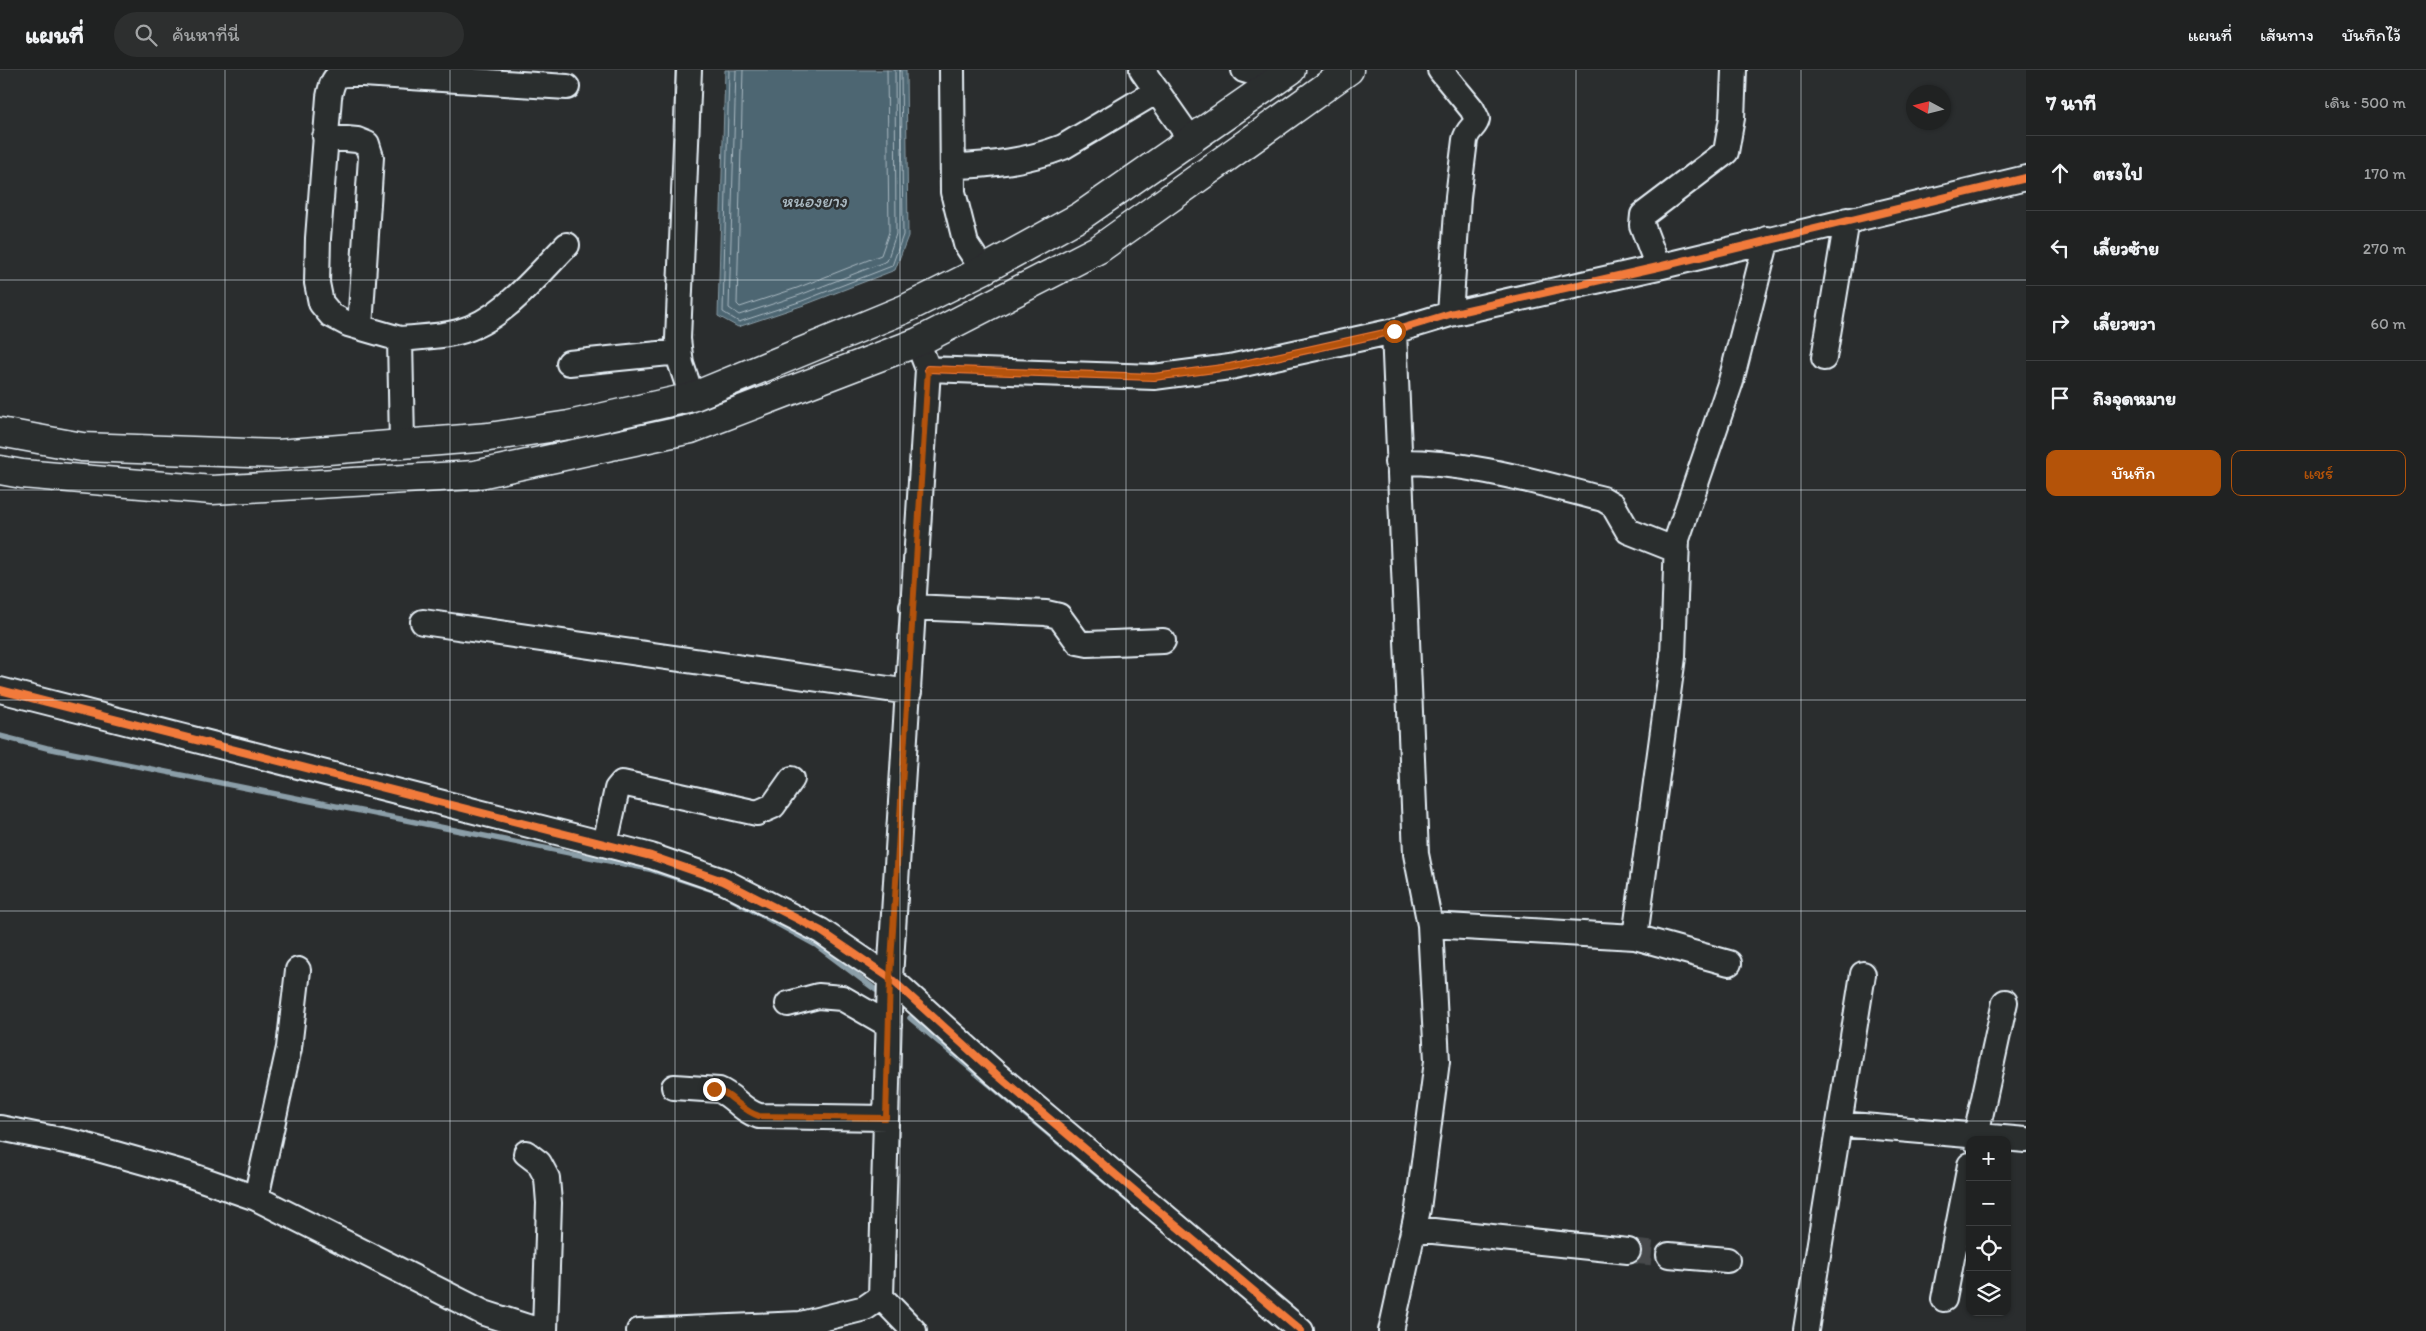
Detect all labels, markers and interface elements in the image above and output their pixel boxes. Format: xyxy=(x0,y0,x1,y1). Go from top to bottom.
search box xyxy=(114,12,464,57)
text: แผนที่ xyxy=(25,20,84,49)
icon: search xyxy=(132,21,160,49)
text: ค้นหาที่นี่ xyxy=(172,23,240,46)
text: แผนที่ xyxy=(2188,24,2232,46)
text: เส้นทาง xyxy=(2260,24,2314,46)
text: บันทึกไว้ xyxy=(2342,24,2401,46)
north arrow xyxy=(1906,85,1951,130)
text: 7 นาที xyxy=(2046,90,2096,115)
text: เดิน · 500 m xyxy=(2324,93,2406,112)
icon: ahead xyxy=(2046,159,2074,187)
text: ตรงไป xyxy=(2093,162,2143,185)
text: 170 m xyxy=(2364,164,2406,183)
water label: หนองยาง xyxy=(781,190,848,212)
icon: left xyxy=(2046,234,2074,262)
text: เลี้ยวซ้าย xyxy=(2093,237,2159,260)
text: 270 m xyxy=(2363,239,2406,258)
icon: right xyxy=(2046,309,2074,337)
text: เลี้ยวขวา xyxy=(2093,312,2156,335)
text: 60 m xyxy=(2371,314,2406,333)
route start xyxy=(1383,320,1406,343)
icon: arrive xyxy=(2046,384,2074,412)
text: ถึงจุดหมาย xyxy=(2093,387,2176,410)
button: บันทึก xyxy=(2046,450,2221,496)
button: แชร์ xyxy=(2231,450,2406,496)
route end xyxy=(703,1078,726,1101)
map controls xyxy=(1966,1136,2011,1316)
button: + xyxy=(1966,1136,2011,1181)
button: − xyxy=(1966,1181,2011,1226)
button: locate xyxy=(1966,1226,2011,1271)
button: layers xyxy=(1966,1271,2011,1316)

